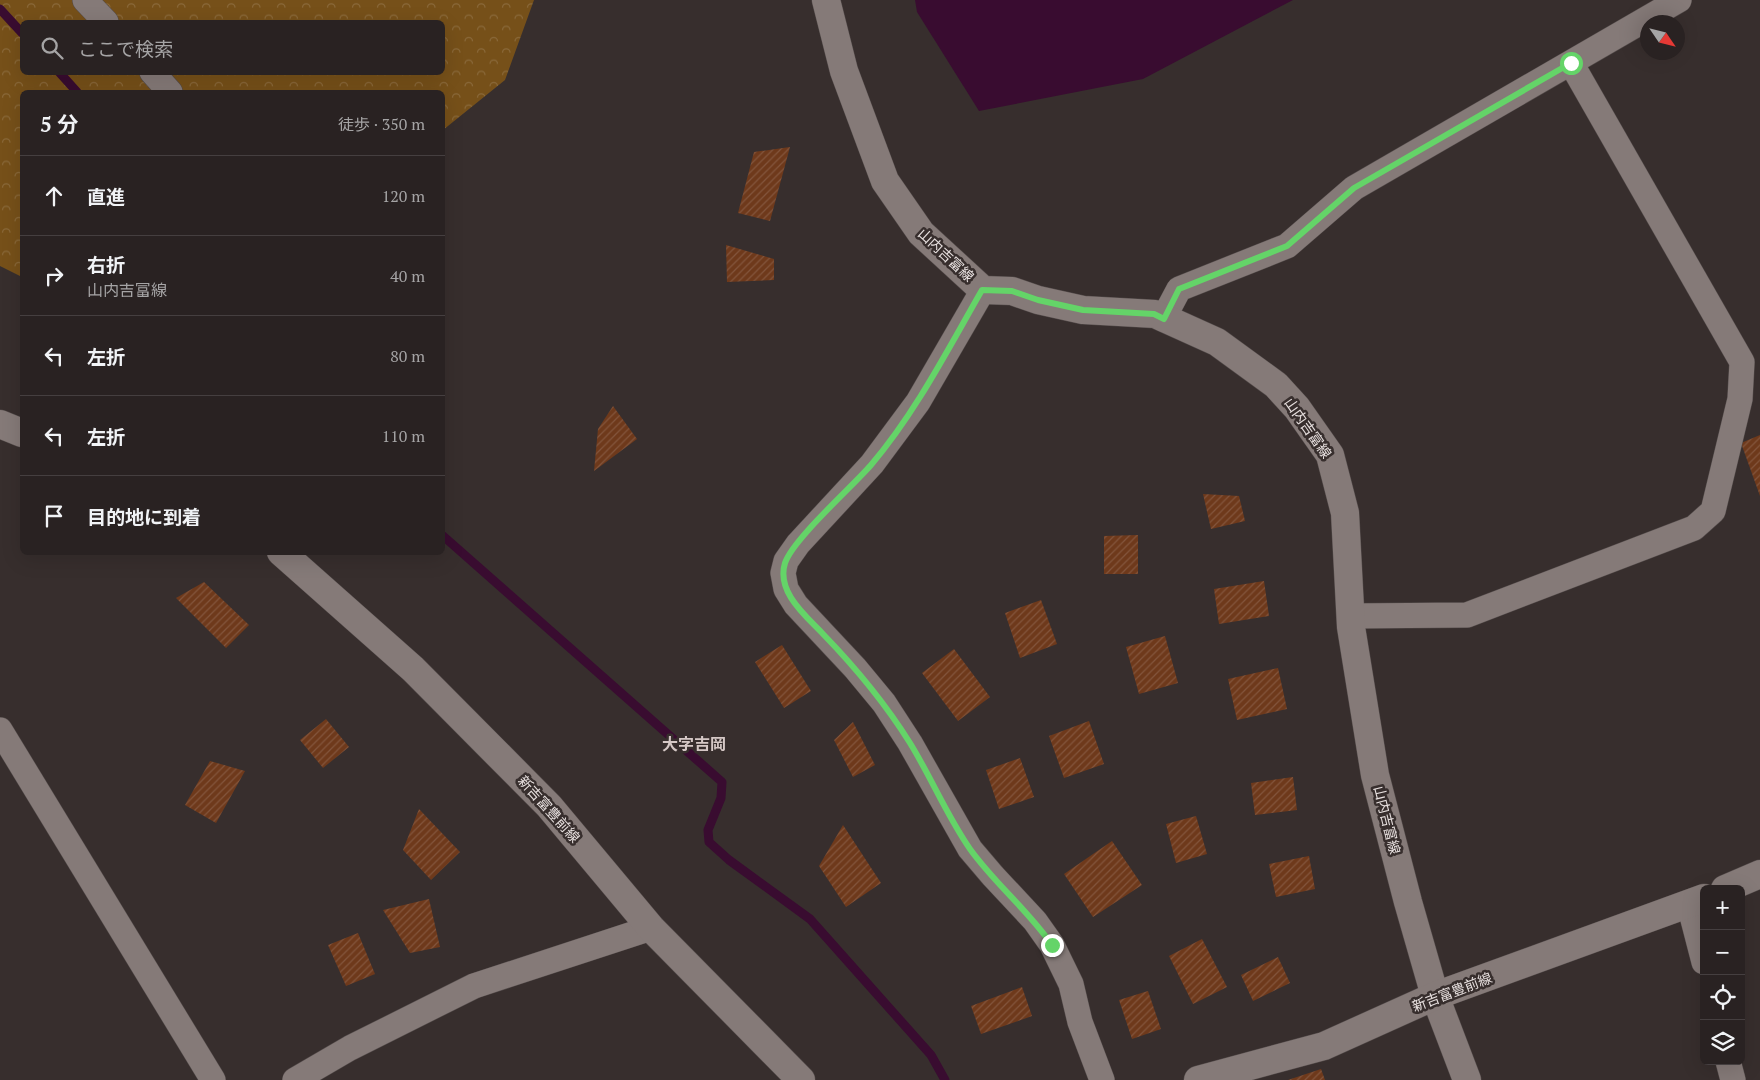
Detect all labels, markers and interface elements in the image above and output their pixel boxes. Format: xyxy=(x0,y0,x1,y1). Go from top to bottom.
north arrow xyxy=(1640,15,1685,60)
search box xyxy=(20,20,445,75)
icon: search xyxy=(38,34,66,62)
text: ここで検索 xyxy=(78,36,173,61)
route start xyxy=(1560,52,1583,75)
text: 5 分 xyxy=(40,110,79,138)
text: 徒歩 · 350 m xyxy=(338,113,425,135)
icon: ahead xyxy=(40,182,68,210)
text: 直進 xyxy=(87,184,125,209)
text: 120 m xyxy=(382,185,425,207)
street label: 山内吉富線 xyxy=(914,224,978,285)
text: 右折 xyxy=(87,252,125,277)
icon: right xyxy=(40,262,68,290)
text: 40 m xyxy=(390,265,425,287)
text: 山内吉富線 xyxy=(87,279,167,301)
icon: left xyxy=(40,342,68,370)
text: 左折 xyxy=(87,344,125,369)
text: 80 m xyxy=(390,345,425,367)
street label: 山内吉富線 xyxy=(1281,394,1336,462)
icon: left xyxy=(40,422,68,450)
text: 左折 xyxy=(87,424,125,449)
text: 110 m xyxy=(382,425,425,447)
icon: arrive xyxy=(40,502,68,530)
text: 目的地に到着 xyxy=(87,504,201,529)
district label: 大字吉岡 xyxy=(662,733,726,755)
street label: 新吉富豊前線 xyxy=(514,771,585,846)
street label: 山内吉富線 xyxy=(1370,784,1405,856)
map controls xyxy=(1700,885,1745,1065)
button: + xyxy=(1700,885,1745,930)
button: − xyxy=(1700,930,1745,975)
route end xyxy=(1041,934,1064,957)
street label: 新吉富豊前線 xyxy=(1409,968,1494,1015)
button: locate xyxy=(1700,975,1745,1020)
button: layers xyxy=(1700,1020,1745,1065)

